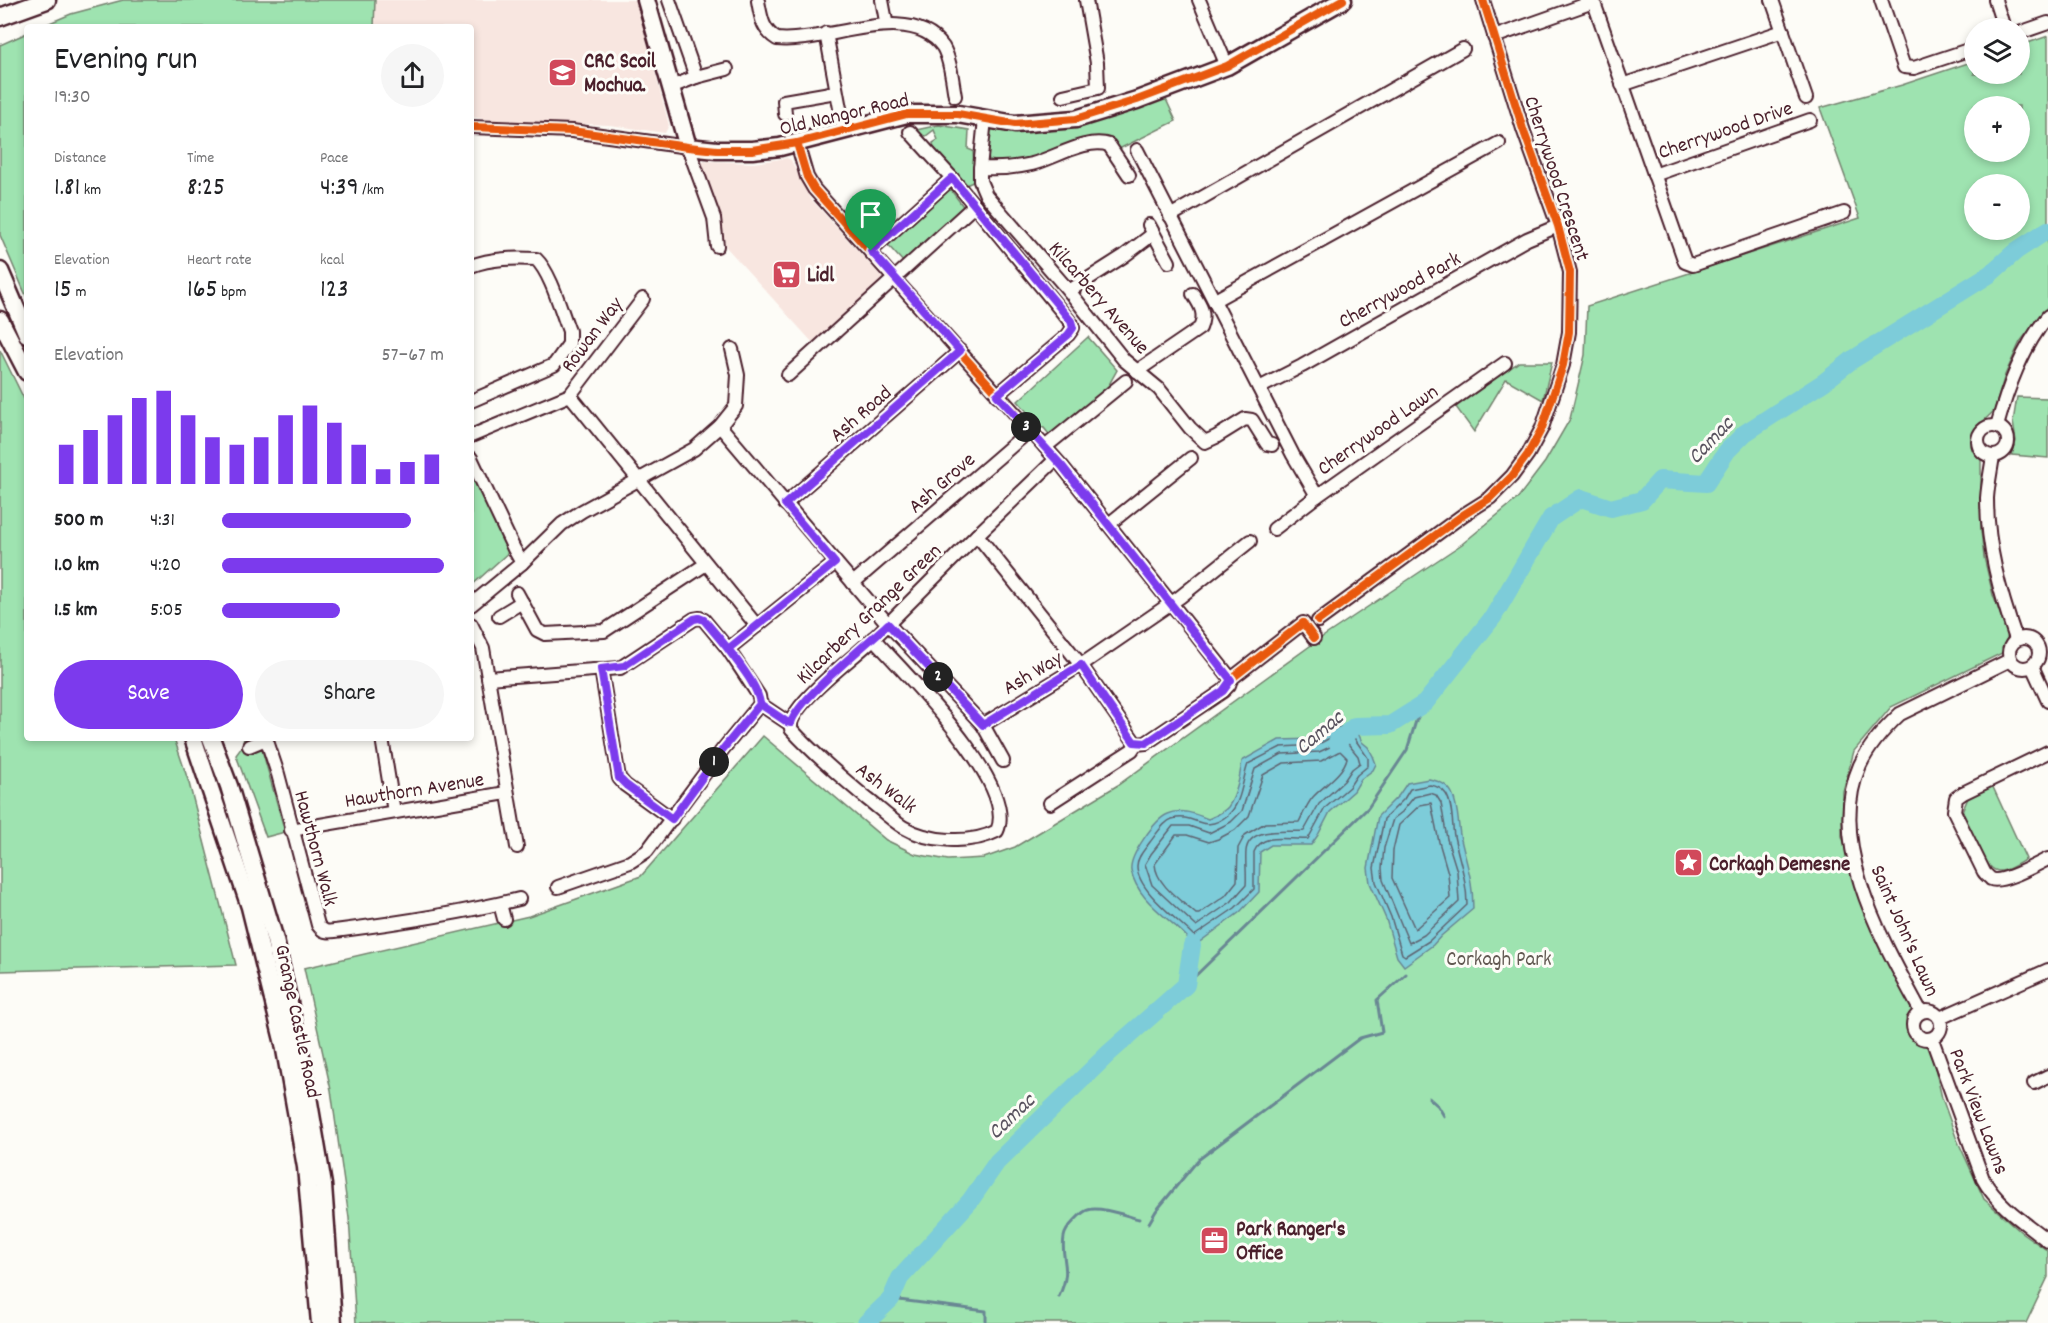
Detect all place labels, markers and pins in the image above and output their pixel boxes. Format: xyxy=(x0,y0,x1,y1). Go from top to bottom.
place label: CRC Scoil Mochua. xyxy=(584,48,657,102)
school or university icon: CRC Scoil Mochua. xyxy=(547,56,579,88)
pin xyxy=(845,189,896,251)
supermarket icon: Lidl xyxy=(770,258,802,290)
place label: Lidl xyxy=(807,262,835,292)
pin: 3 xyxy=(1011,412,1041,442)
pin: 2 xyxy=(923,662,953,692)
pin: 1 xyxy=(699,747,729,777)
place icon: Corkagh Demesne xyxy=(1672,847,1704,879)
place label: Corkagh Demesne xyxy=(1709,851,1850,881)
place label: Park Ranger's Office xyxy=(1236,1216,1346,1270)
office icon: Park Ranger's Office xyxy=(1199,1224,1231,1256)

